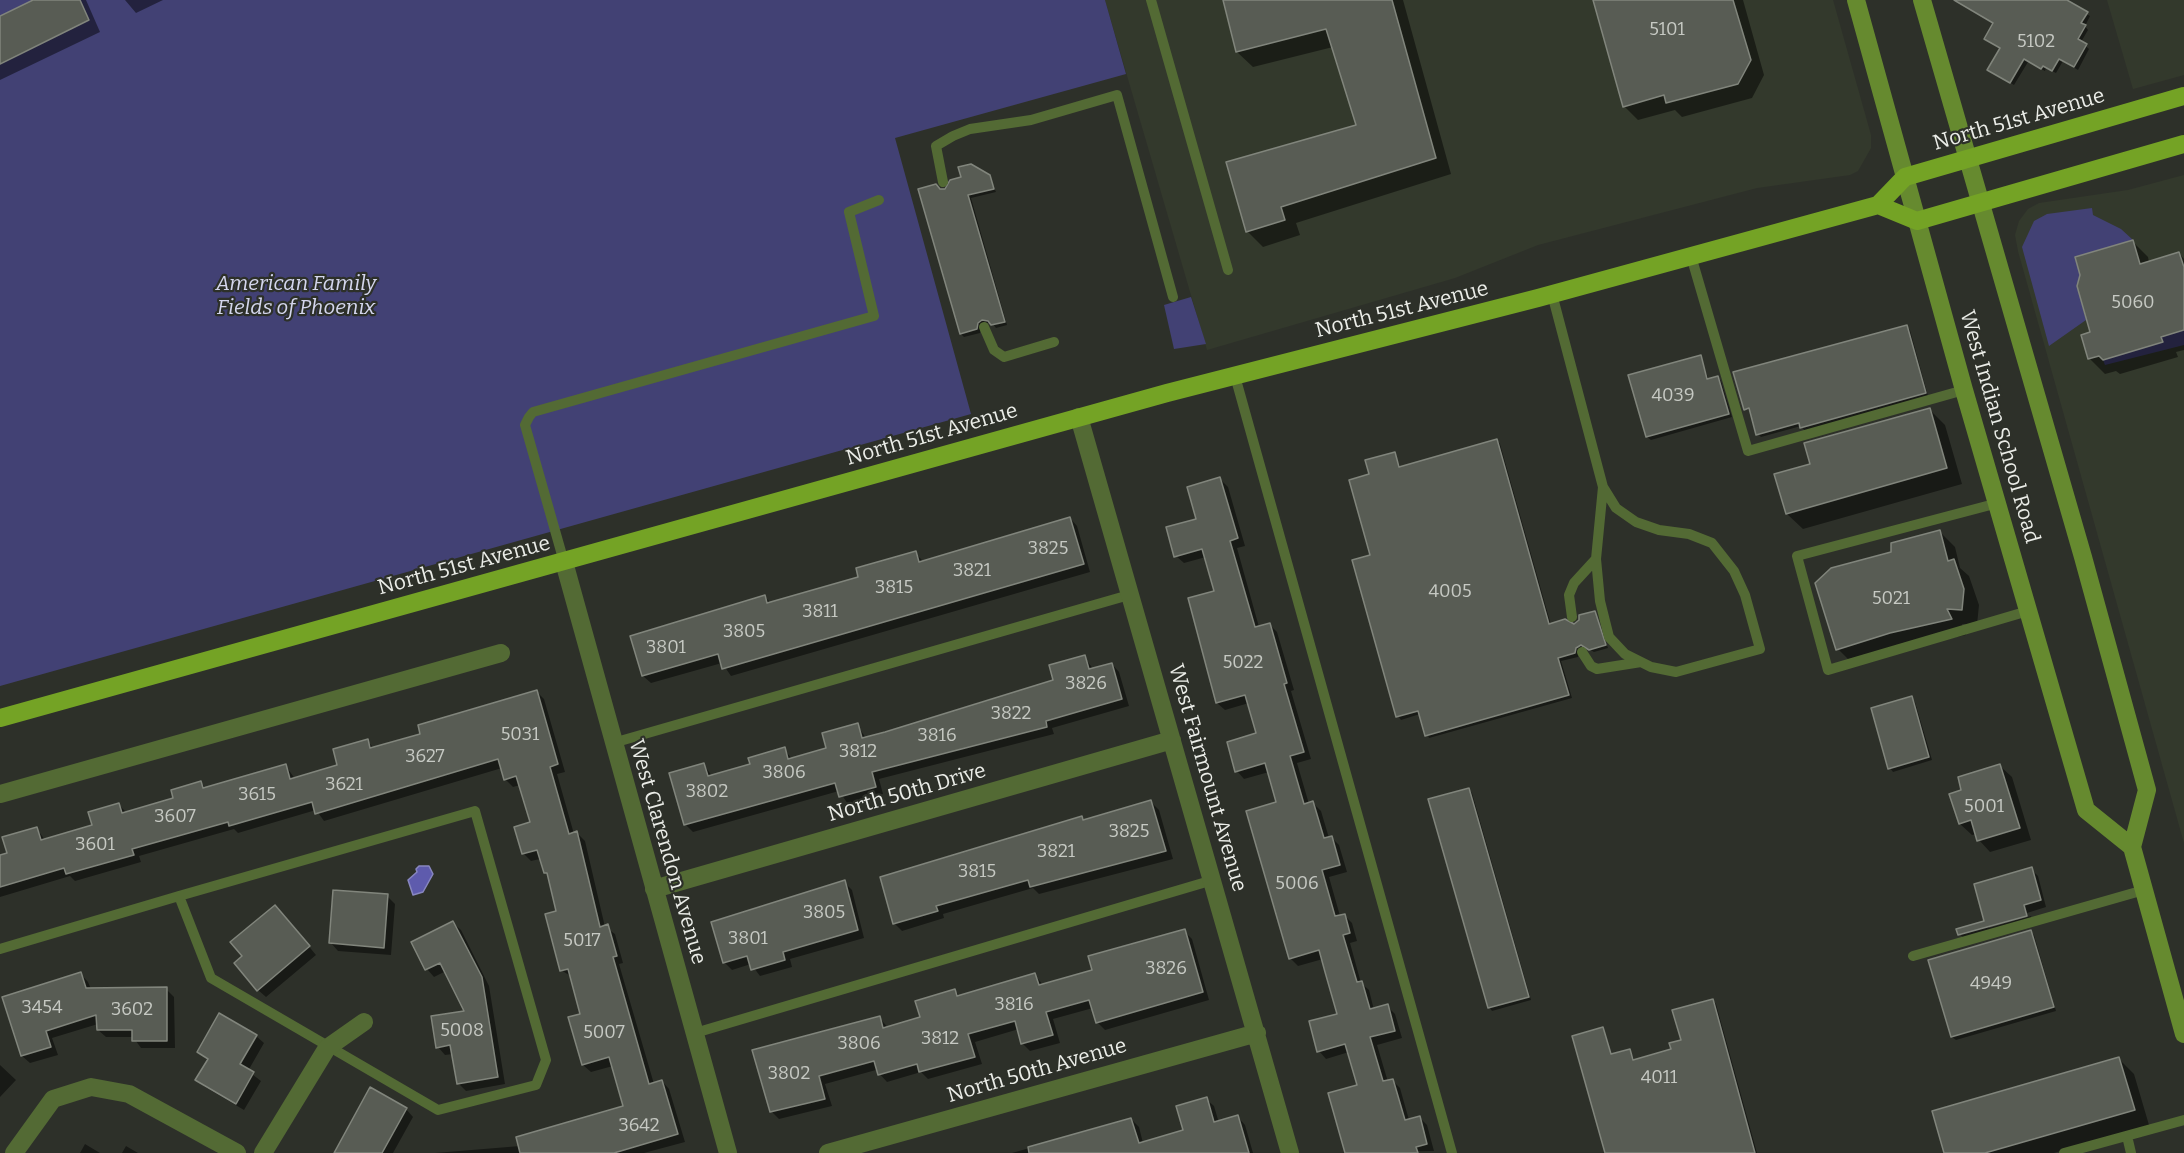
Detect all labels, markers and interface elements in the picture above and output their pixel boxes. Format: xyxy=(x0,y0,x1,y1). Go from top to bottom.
house number: 5101 xyxy=(1649,19,1685,41)
house number: 5102 xyxy=(2017,31,2055,53)
street label: North 51st Avenue xyxy=(1930,83,2108,157)
park label: American Family Fields of Phoenix xyxy=(216,271,376,321)
street label: North 51st Avenue xyxy=(1313,276,1491,344)
house number: 5060 xyxy=(2111,292,2155,314)
street label: West Indian School Road xyxy=(1954,308,2044,546)
house number: 4039 xyxy=(1652,385,1694,407)
street label: North 51st Avenue xyxy=(843,398,1021,472)
street label: North 51st Avenue xyxy=(375,531,553,601)
house number: 3825 xyxy=(1028,538,1068,560)
house number: 3821 xyxy=(953,560,991,582)
house number: 3815 xyxy=(875,577,913,599)
house number: 4005 xyxy=(1428,581,1472,603)
house number: 5021 xyxy=(1872,588,1910,610)
house number: 3811 xyxy=(802,601,838,623)
house number: 3805 xyxy=(723,621,765,643)
house number: 3801 xyxy=(646,637,686,659)
house number: 5022 xyxy=(1223,652,1263,674)
street label: West Fairmount Avenue xyxy=(1162,661,1252,895)
house number: 3826 xyxy=(1065,673,1107,695)
house number: 3822 xyxy=(991,703,1031,725)
house number: 5031 xyxy=(501,724,539,746)
house number: 3816 xyxy=(918,725,956,747)
street label: West Clarendon Avenue xyxy=(623,737,711,967)
house number: 3812 xyxy=(839,741,877,763)
house number: 3627 xyxy=(405,746,445,768)
street label: North 50th Drive xyxy=(825,758,989,828)
house number: 3806 xyxy=(762,762,806,784)
house number: 3621 xyxy=(325,774,363,796)
house number: 3802 xyxy=(686,781,728,803)
house number: 3615 xyxy=(238,784,276,806)
house number: 5001 xyxy=(1964,796,2004,818)
house number: 3607 xyxy=(154,806,196,828)
house number: 3825 xyxy=(1109,821,1149,843)
house number: 3601 xyxy=(75,834,115,856)
house number: 3821 xyxy=(1037,841,1075,863)
house number: 3815 xyxy=(958,861,996,883)
house number: 5006 xyxy=(1275,873,1319,895)
house number: 3805 xyxy=(803,902,845,924)
house number: 3801 xyxy=(728,928,768,950)
house number: 5017 xyxy=(563,930,601,952)
house number: 3826 xyxy=(1145,958,1187,980)
house number: 4949 xyxy=(1970,973,2012,995)
house number: 3816 xyxy=(995,994,1033,1016)
house number: 3454 xyxy=(22,997,62,1019)
house number: 3602 xyxy=(111,999,153,1021)
house number: 5008 xyxy=(440,1020,484,1042)
house number: 5007 xyxy=(583,1022,625,1044)
house number: 3812 xyxy=(921,1028,959,1050)
house number: 3806 xyxy=(837,1033,881,1055)
street label: North 50th Avenue xyxy=(944,1033,1130,1109)
house number: 3802 xyxy=(768,1063,810,1085)
house number: 4011 xyxy=(1641,1067,1677,1089)
house number: 3642 xyxy=(618,1115,660,1137)

